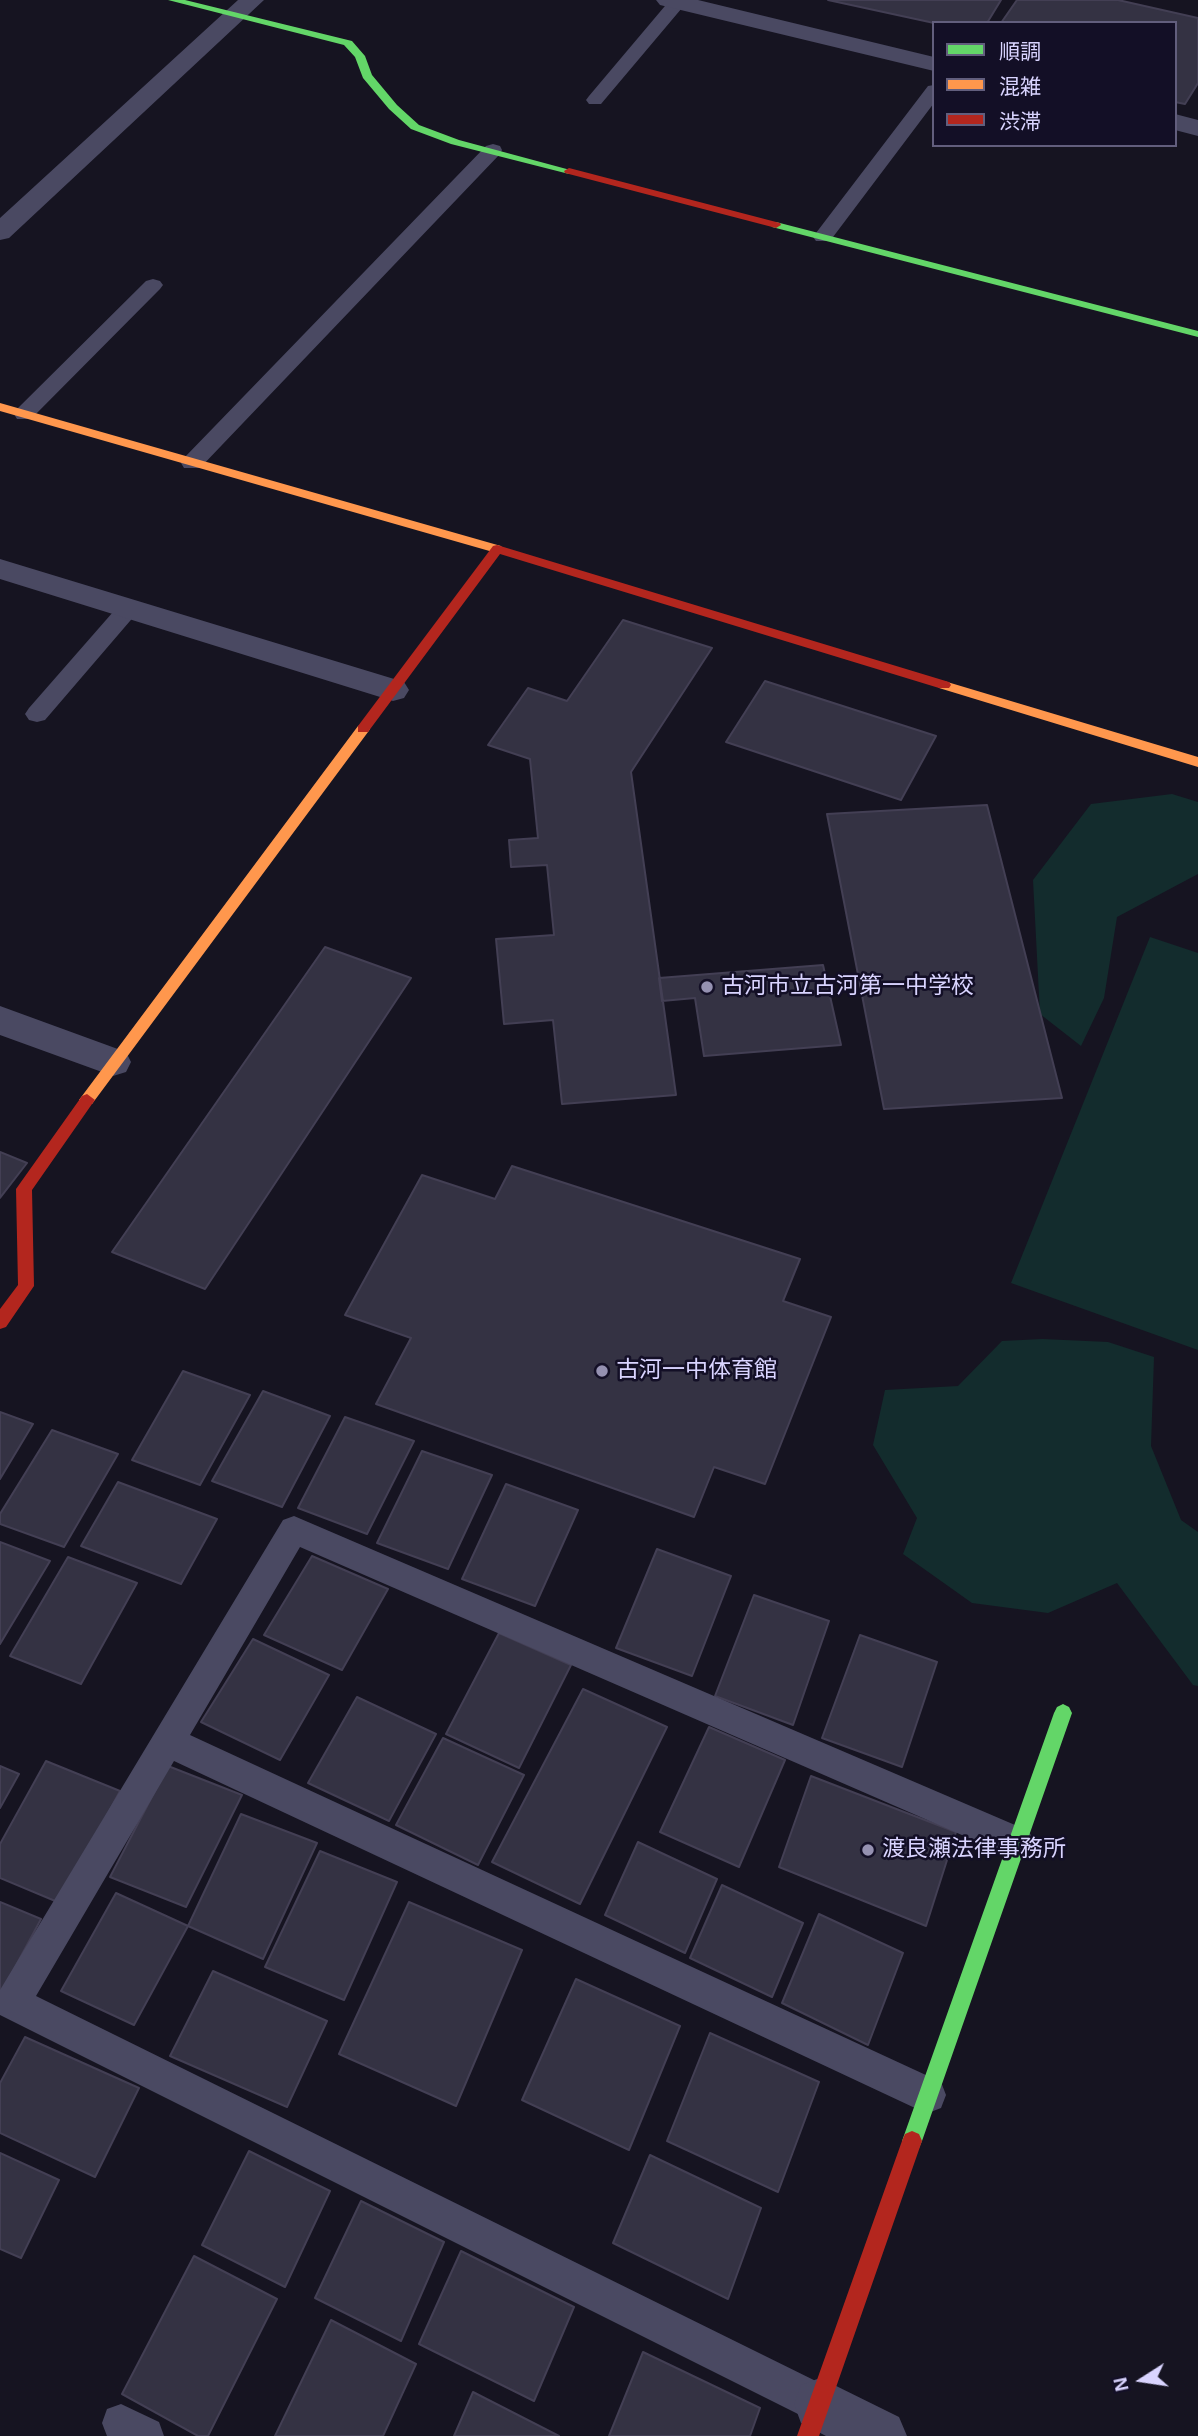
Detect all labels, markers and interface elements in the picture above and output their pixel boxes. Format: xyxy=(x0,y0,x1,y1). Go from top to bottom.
legend xyxy=(932,21,1177,147)
text: 順調 xyxy=(999,40,1041,63)
text: 混雑 xyxy=(999,75,1041,98)
text: 渋滞 xyxy=(999,110,1041,133)
place label: 古河市立古河第一中学校 xyxy=(721,973,974,1001)
marker: 古河市立古河第一中学校 xyxy=(699,979,715,995)
place label: 古河一中体育館 xyxy=(616,1357,777,1385)
marker: 古河一中体育館 xyxy=(594,1363,610,1379)
place label: 渡良瀬法律事務所 xyxy=(882,1836,1066,1864)
marker: 渡良瀬法律事務所 xyxy=(860,1842,876,1858)
north arrow xyxy=(1107,2345,1177,2415)
text: N xyxy=(1109,2376,1133,2393)

